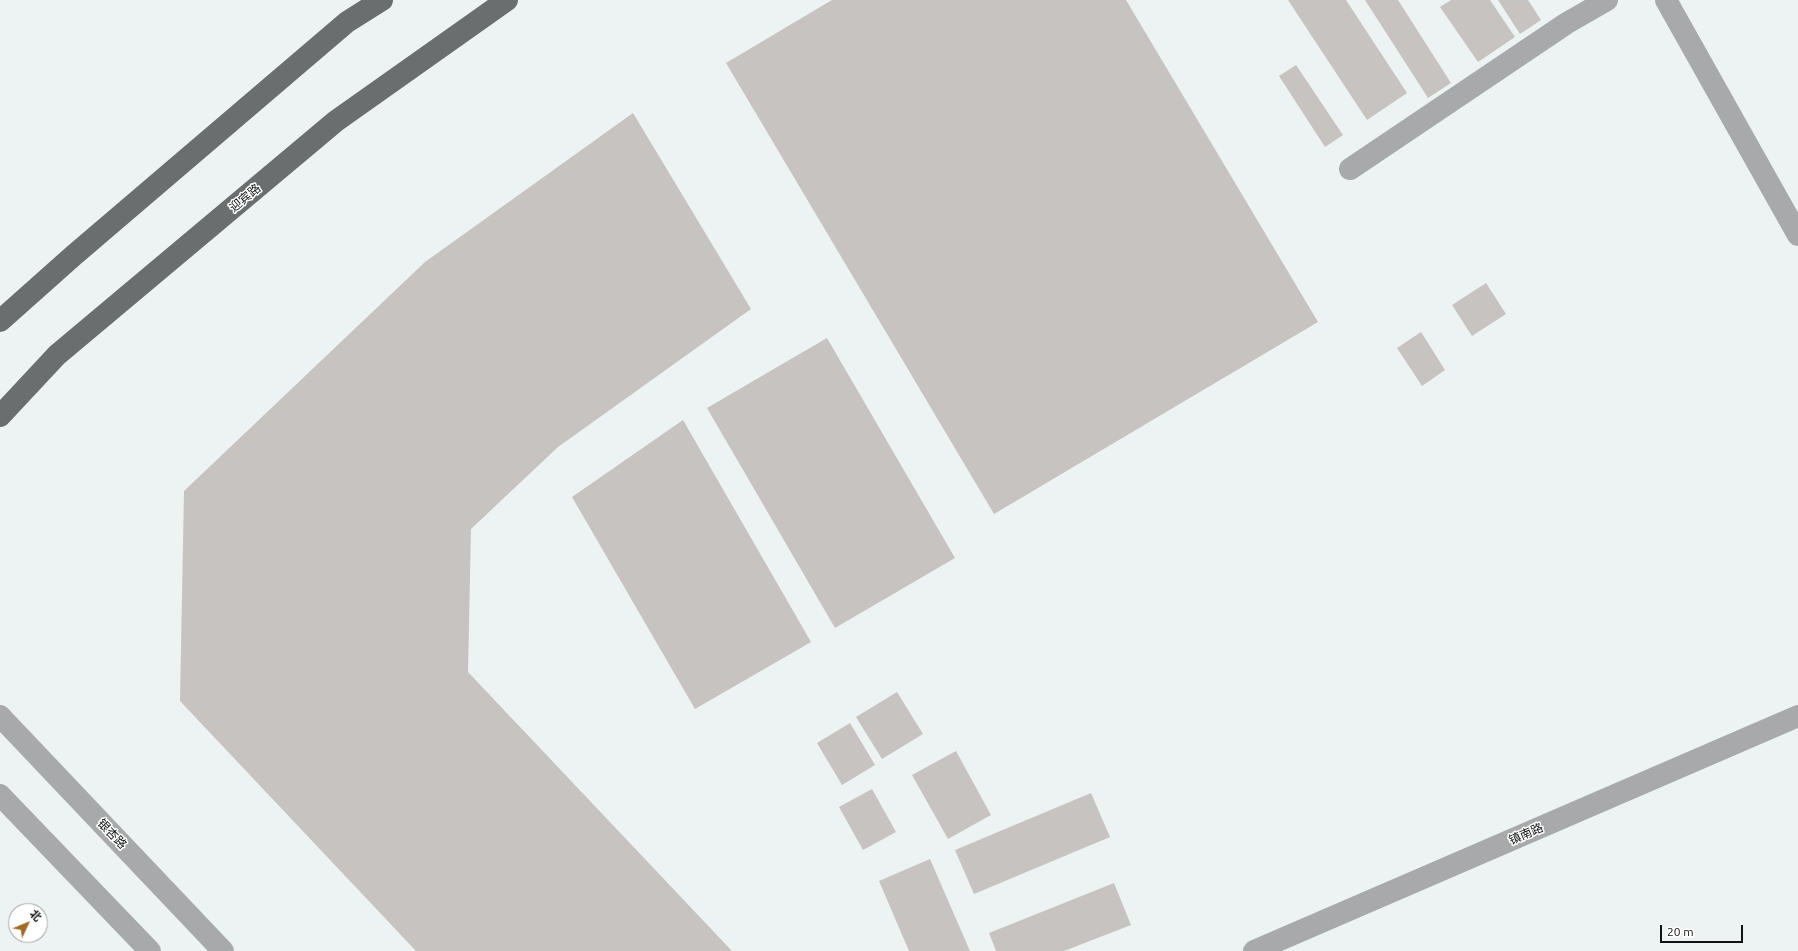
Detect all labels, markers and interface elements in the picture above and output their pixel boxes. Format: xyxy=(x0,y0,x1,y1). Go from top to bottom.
street label: 迎宾路 xyxy=(227,181,263,215)
street label: 银杏路 xyxy=(94,816,130,852)
street label: 镇南路 xyxy=(1507,820,1545,848)
north arrow xyxy=(8,903,48,943)
text: 北 xyxy=(28,907,44,923)
scale bar xyxy=(1662,917,1745,943)
text: 20 m xyxy=(1667,925,1694,938)

